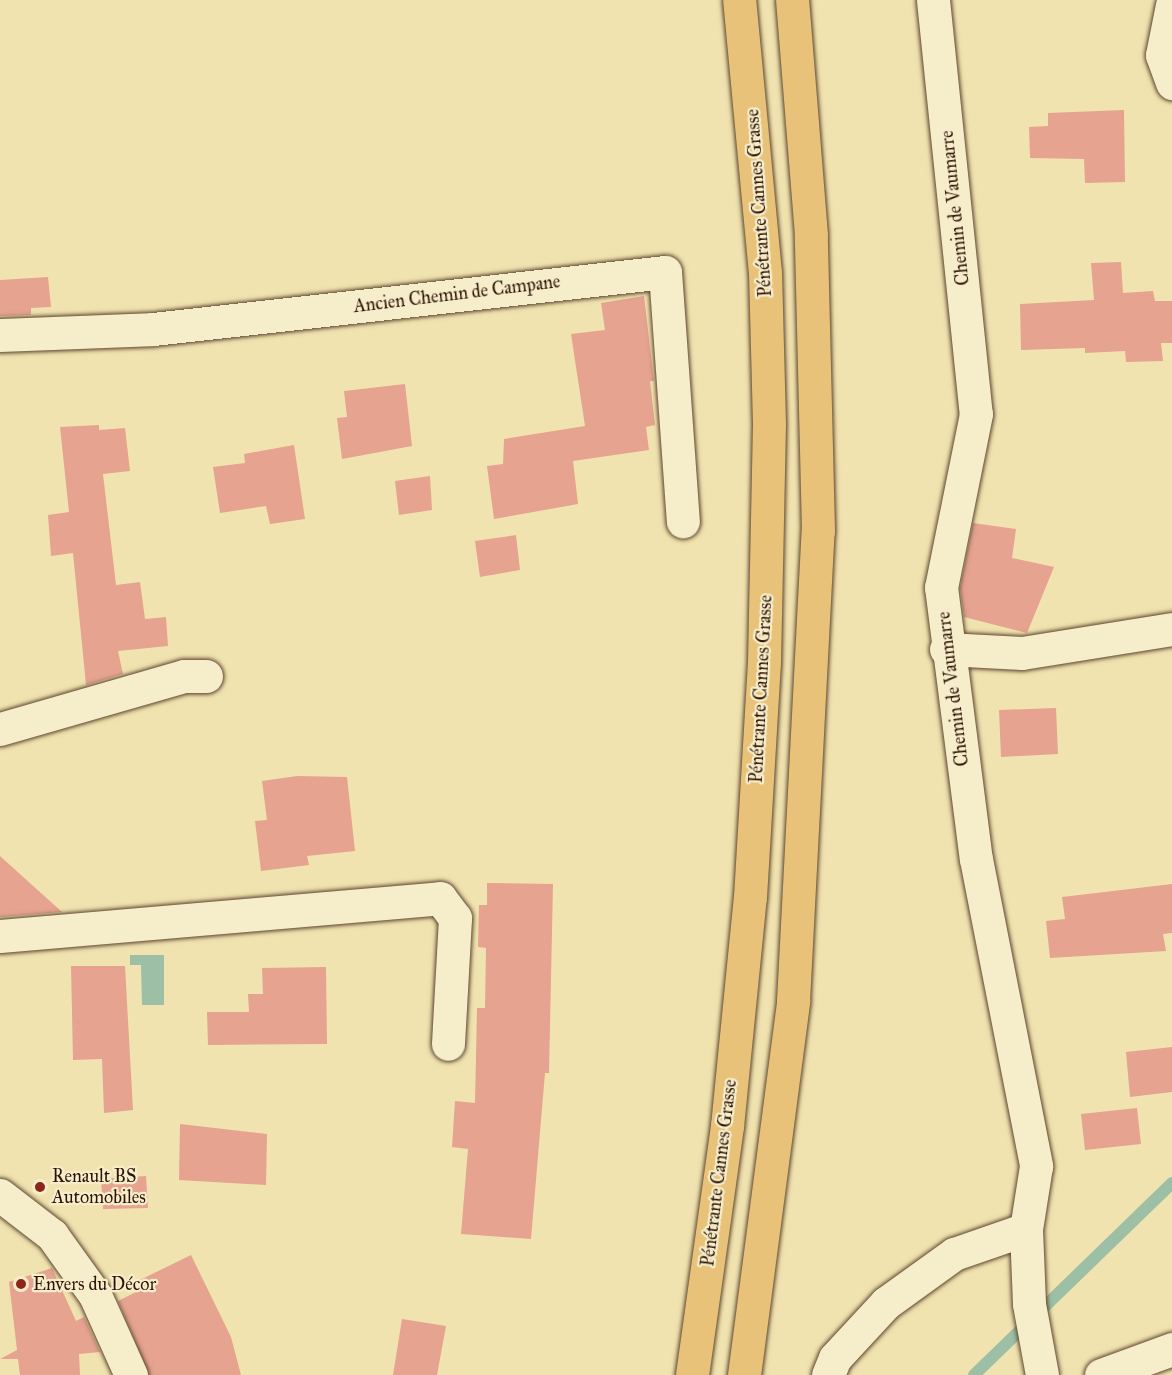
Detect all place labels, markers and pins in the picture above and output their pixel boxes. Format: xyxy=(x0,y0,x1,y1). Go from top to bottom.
place label: Renault BS Automobiles xyxy=(52,1166,146,1208)
marker: Renault BS Automobiles xyxy=(33,1180,47,1194)
place label: Envers du Décor xyxy=(33,1273,156,1295)
marker: Envers du Décor xyxy=(14,1277,28,1291)

